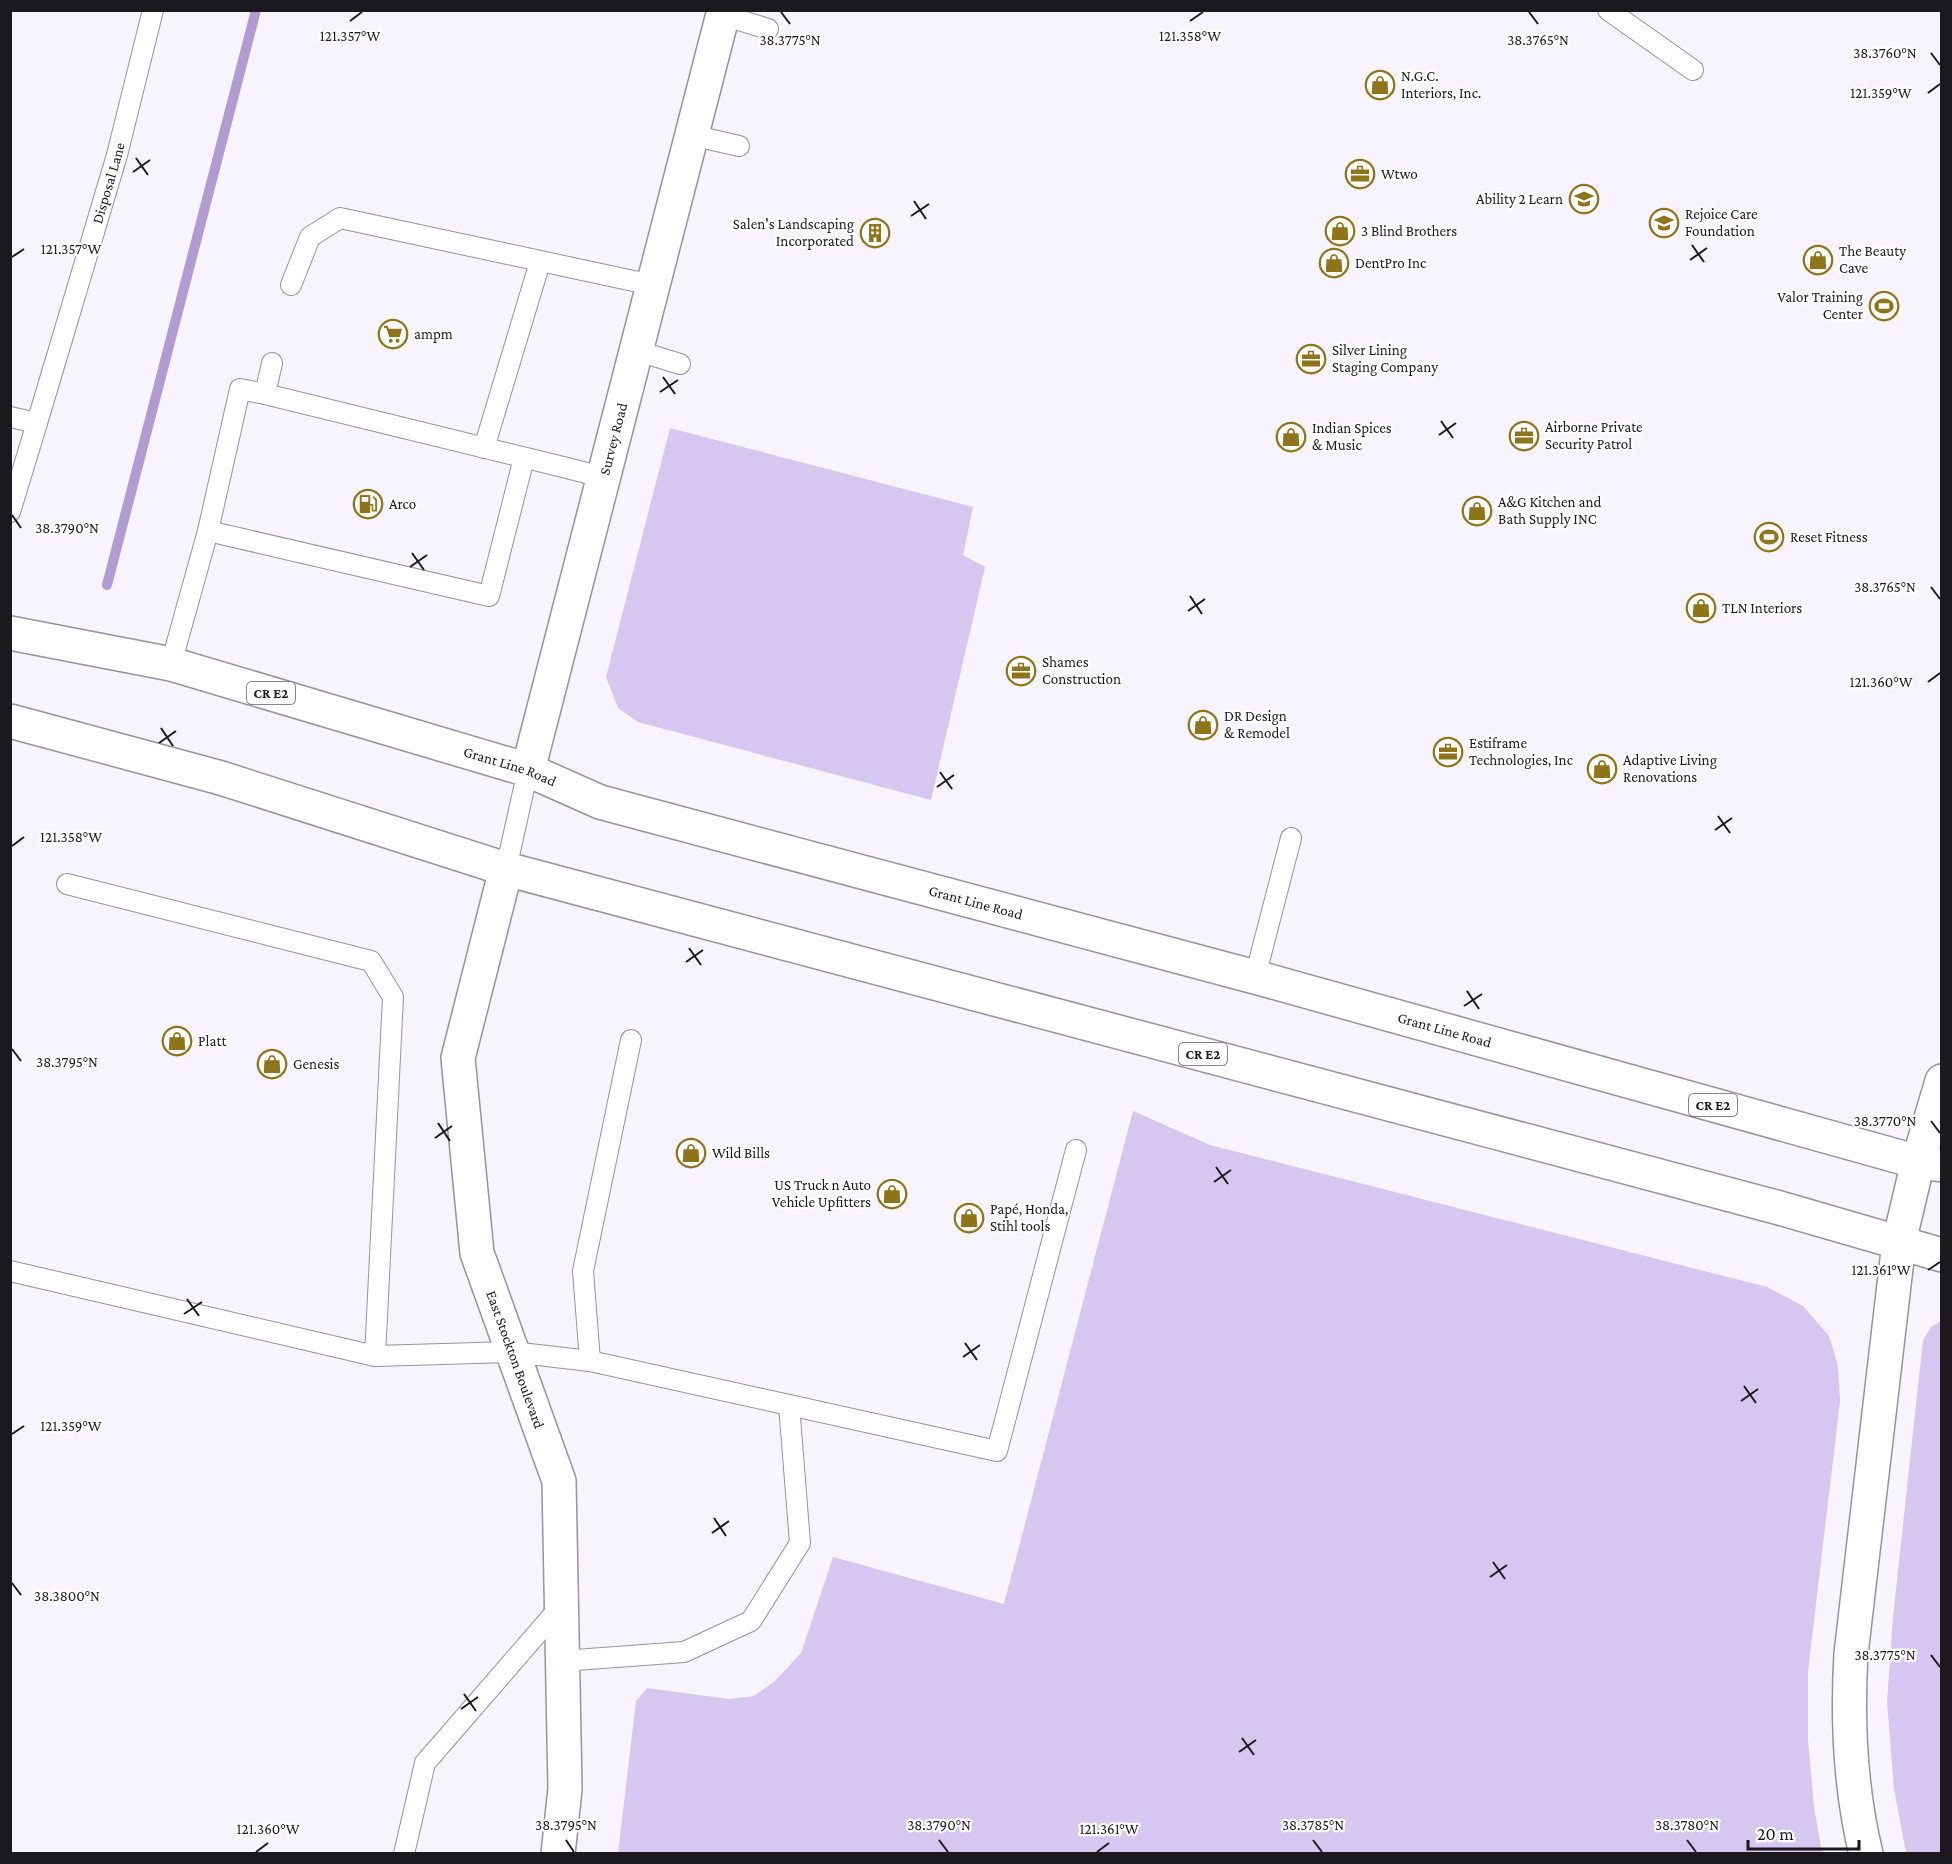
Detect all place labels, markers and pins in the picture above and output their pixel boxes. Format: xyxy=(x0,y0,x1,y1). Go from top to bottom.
place label: N.G.C. Interiors, Inc. xyxy=(1401,68,1481,101)
shop icon: N.G.C. Interiors, Inc. xyxy=(1364,69,1396,101)
office icon: Wtwo xyxy=(1344,158,1376,190)
place label: Wtwo xyxy=(1381,166,1418,182)
school or university icon: Ability 2 Learn xyxy=(1568,183,1600,215)
place label: Ability 2 Learn xyxy=(1476,191,1563,208)
place label: Rejoice Care Foundation xyxy=(1685,206,1758,239)
school or university icon: Rejoice Care Foundation xyxy=(1648,207,1680,239)
shop icon: 3 Blind Brothers xyxy=(1324,215,1356,247)
place label: Salen's Landscaping Incorporated xyxy=(733,216,854,250)
building icon: Salen's Landscaping Incorporated xyxy=(859,217,891,249)
place label: 3 Blind Brothers xyxy=(1361,223,1457,239)
place label: The Beauty Cave xyxy=(1839,243,1906,276)
shop icon: The Beauty Cave xyxy=(1802,244,1834,276)
shop icon: DentPro Inc xyxy=(1318,247,1350,279)
place label: DentPro Inc xyxy=(1355,255,1427,271)
place label: Valor Training Center xyxy=(1777,289,1864,322)
sports icon: Valor Training Center xyxy=(1868,290,1900,322)
supermarket icon: ampm xyxy=(377,318,409,350)
place label: ampm xyxy=(414,326,453,343)
place label: Silver Lining Staging Company xyxy=(1332,342,1438,376)
office icon: Silver Lining Staging Company xyxy=(1295,343,1327,375)
place label: Airborne Private Security Patrol xyxy=(1545,419,1643,453)
place label: Indian Spices & Music xyxy=(1312,420,1392,453)
office icon: Airborne Private Security Patrol xyxy=(1508,420,1540,452)
shop icon: Indian Spices & Music xyxy=(1275,421,1307,453)
fuel station icon: Arco xyxy=(352,488,384,520)
place label: A&G Kitchen and Bath Supply INC xyxy=(1498,494,1601,528)
shop icon: A&G Kitchen and Bath Supply INC xyxy=(1461,495,1493,527)
place label: Arco xyxy=(389,496,416,512)
sports icon: Reset Fitness xyxy=(1753,521,1785,553)
place label: Reset Fitness xyxy=(1790,529,1868,545)
shop icon: TLN Interiors xyxy=(1685,592,1717,624)
place label: TLN Interiors xyxy=(1722,600,1802,616)
place label: Shames Construction xyxy=(1042,654,1121,687)
office icon: Shames Construction xyxy=(1005,655,1037,687)
place label: DR Design & Remodel xyxy=(1224,708,1290,741)
shop icon: DR Design & Remodel xyxy=(1187,709,1219,741)
place label: Estiframe Technologies, Inc xyxy=(1469,735,1574,769)
office icon: Estiframe Technologies, Inc xyxy=(1432,736,1464,768)
place label: Adaptive Living Renovations xyxy=(1623,752,1717,785)
shop icon: Adaptive Living Renovations xyxy=(1586,753,1618,785)
shop icon: Platt xyxy=(161,1025,193,1057)
place label: Platt xyxy=(198,1033,227,1049)
shop icon: Genesis xyxy=(256,1048,288,1080)
place label: Genesis xyxy=(293,1056,340,1072)
shop icon: Wild Bills xyxy=(675,1137,707,1169)
place label: Wild Bills xyxy=(712,1145,770,1161)
place label: US Truck n Auto Vehicle Upfitters xyxy=(772,1177,871,1211)
shop icon: US Truck n Auto Vehicle Upfitters xyxy=(876,1178,908,1210)
place label: Papé, Honda, Stihl tools xyxy=(990,1201,1069,1234)
shop icon: Papé, Honda, Stihl tools xyxy=(953,1202,985,1234)

